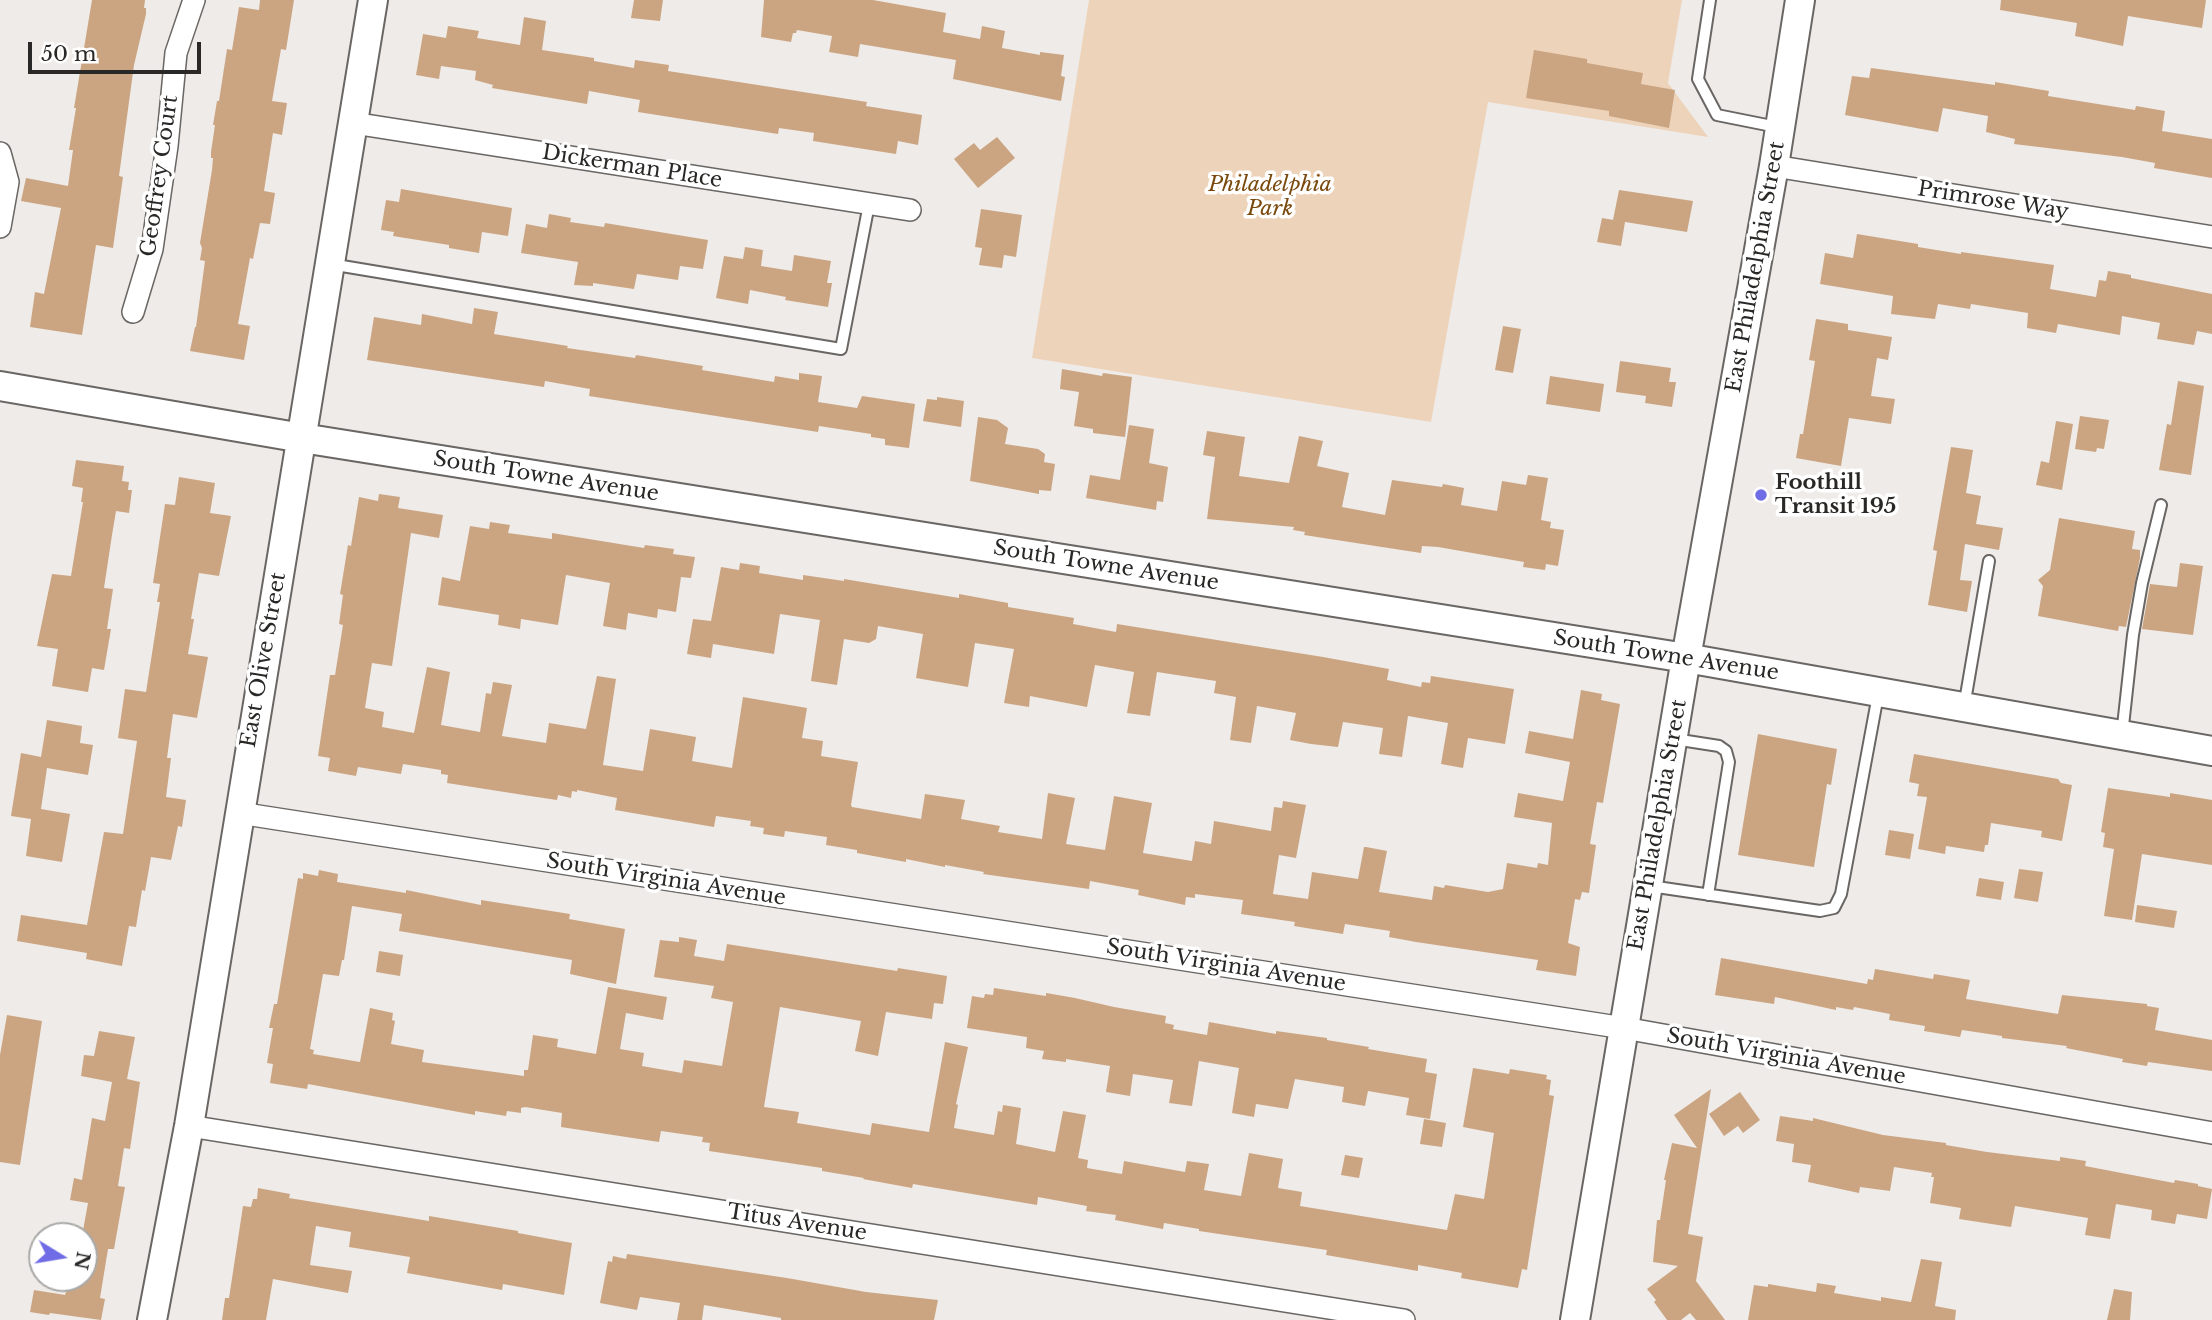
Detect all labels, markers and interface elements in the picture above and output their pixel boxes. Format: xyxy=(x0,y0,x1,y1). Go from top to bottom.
scale bar xyxy=(32,28,205,72)
text: 50 m xyxy=(41,41,96,67)
street label: Geoffrey Court xyxy=(136,94,184,258)
street label: East Philadelphia Street xyxy=(1721,139,1791,395)
street label: Dickerman Place xyxy=(540,140,724,194)
park label: Philadelphia Park xyxy=(1208,172,1332,222)
street label: Primrose Way xyxy=(1916,177,2070,225)
street label: South Towne Avenue xyxy=(431,447,661,507)
place label: Foothill Transit 195 xyxy=(1775,470,1896,520)
marker: Foothill Transit 195 xyxy=(1753,487,1769,503)
street label: South Towne Avenue xyxy=(991,536,1221,596)
street label: East Olive Street xyxy=(236,570,292,750)
street label: South Towne Avenue xyxy=(1551,626,1781,686)
street label: East Philadelphia Street xyxy=(1623,697,1693,953)
street label: South Virginia Avenue xyxy=(544,849,788,911)
street label: South Virginia Avenue xyxy=(1104,935,1348,997)
street label: South Virginia Avenue xyxy=(1665,1024,1907,1090)
street label: Titus Avenue xyxy=(725,1200,869,1246)
north arrow xyxy=(28,1222,98,1292)
text: N xyxy=(69,1250,95,1272)

